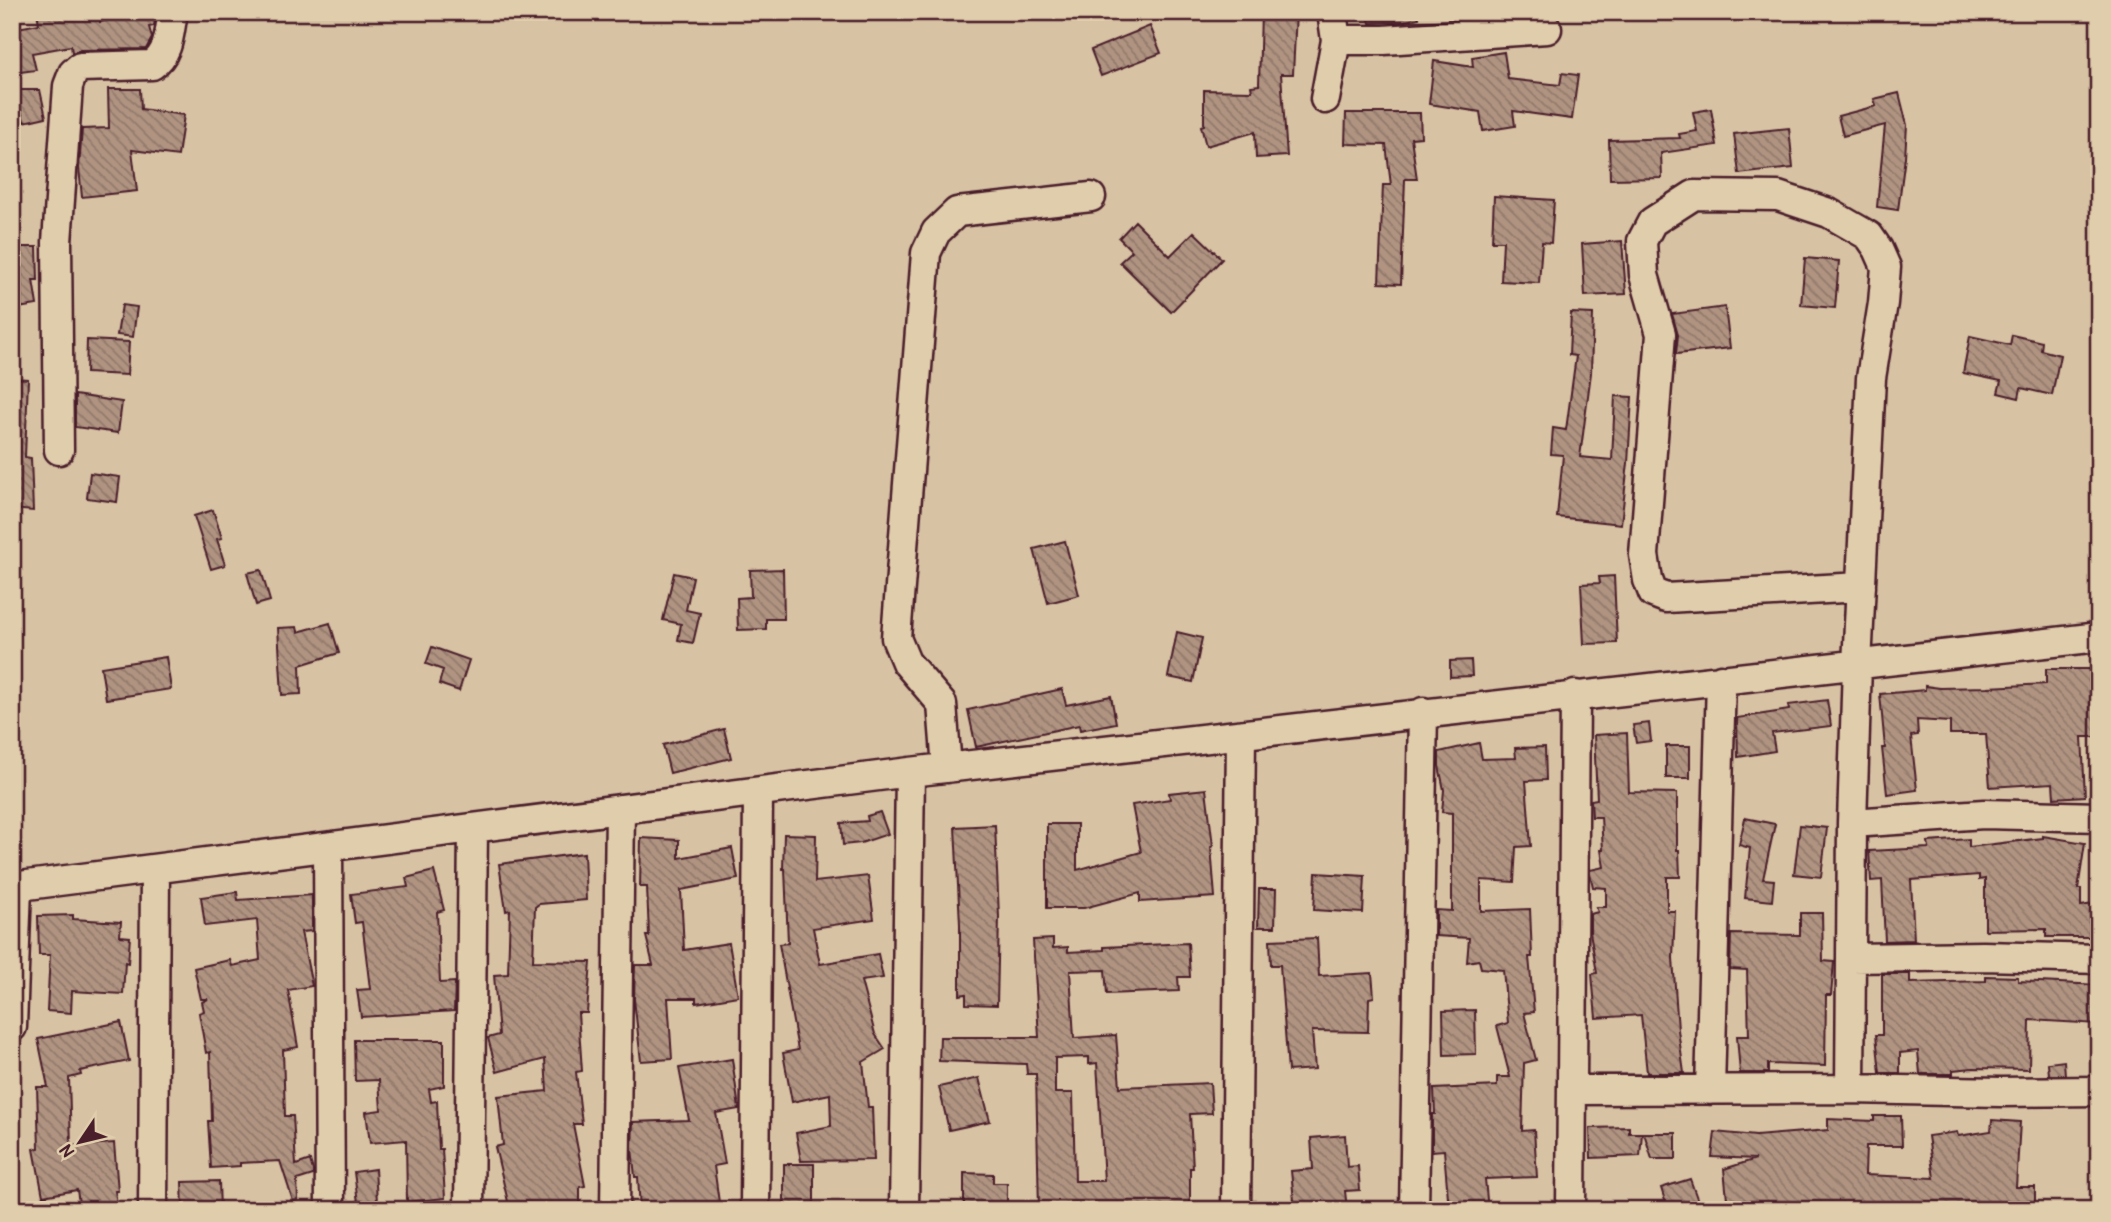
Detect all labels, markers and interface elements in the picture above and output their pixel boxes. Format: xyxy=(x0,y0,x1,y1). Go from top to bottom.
north arrow xyxy=(46,1106,116,1176)
text: N xyxy=(53,1140,80,1163)

